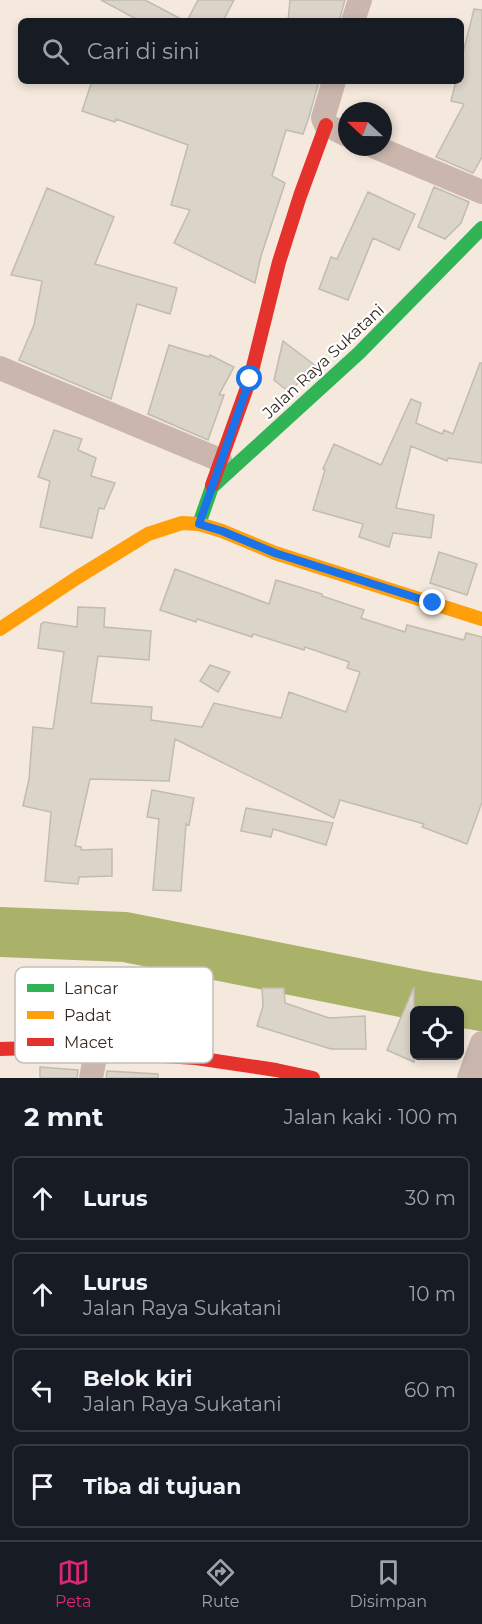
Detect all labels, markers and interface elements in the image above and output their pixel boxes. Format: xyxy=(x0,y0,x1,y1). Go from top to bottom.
search box xyxy=(18,18,464,84)
icon: search xyxy=(39,35,72,68)
text: Cari di sini xyxy=(87,38,200,65)
north arrow xyxy=(338,102,392,156)
street label: Jalan Raya Sukatani xyxy=(258,300,388,423)
route start xyxy=(236,365,262,391)
route end xyxy=(419,589,445,615)
legend xyxy=(15,967,213,1063)
text: Lancar xyxy=(64,979,119,998)
text: Padat xyxy=(64,1006,112,1025)
map controls xyxy=(410,1006,464,1060)
button: locate xyxy=(410,1006,464,1060)
text: Macet xyxy=(64,1033,114,1052)
text: 2 mnt xyxy=(24,1101,103,1133)
text: Jalan kaki · 100 m xyxy=(284,1105,458,1129)
icon: ahead xyxy=(26,1182,59,1215)
text: Lurus xyxy=(83,1185,148,1212)
text: 30 m xyxy=(405,1186,456,1210)
text: Lurus xyxy=(83,1269,148,1296)
icon: ahead xyxy=(26,1278,59,1311)
text: 10 m xyxy=(409,1282,456,1306)
text: Jalan Raya Sukatani xyxy=(83,1296,282,1320)
text: Belok kiri xyxy=(83,1365,192,1392)
icon: left xyxy=(26,1374,59,1407)
text: 60 m xyxy=(404,1378,456,1402)
text: Jalan Raya Sukatani xyxy=(83,1392,282,1416)
icon: arrive xyxy=(26,1470,59,1503)
text: Tiba di tujuan xyxy=(83,1473,241,1500)
tab: Peta xyxy=(55,1556,91,1611)
tab: Rute xyxy=(201,1556,240,1611)
tab: Disimpan xyxy=(349,1556,427,1611)

